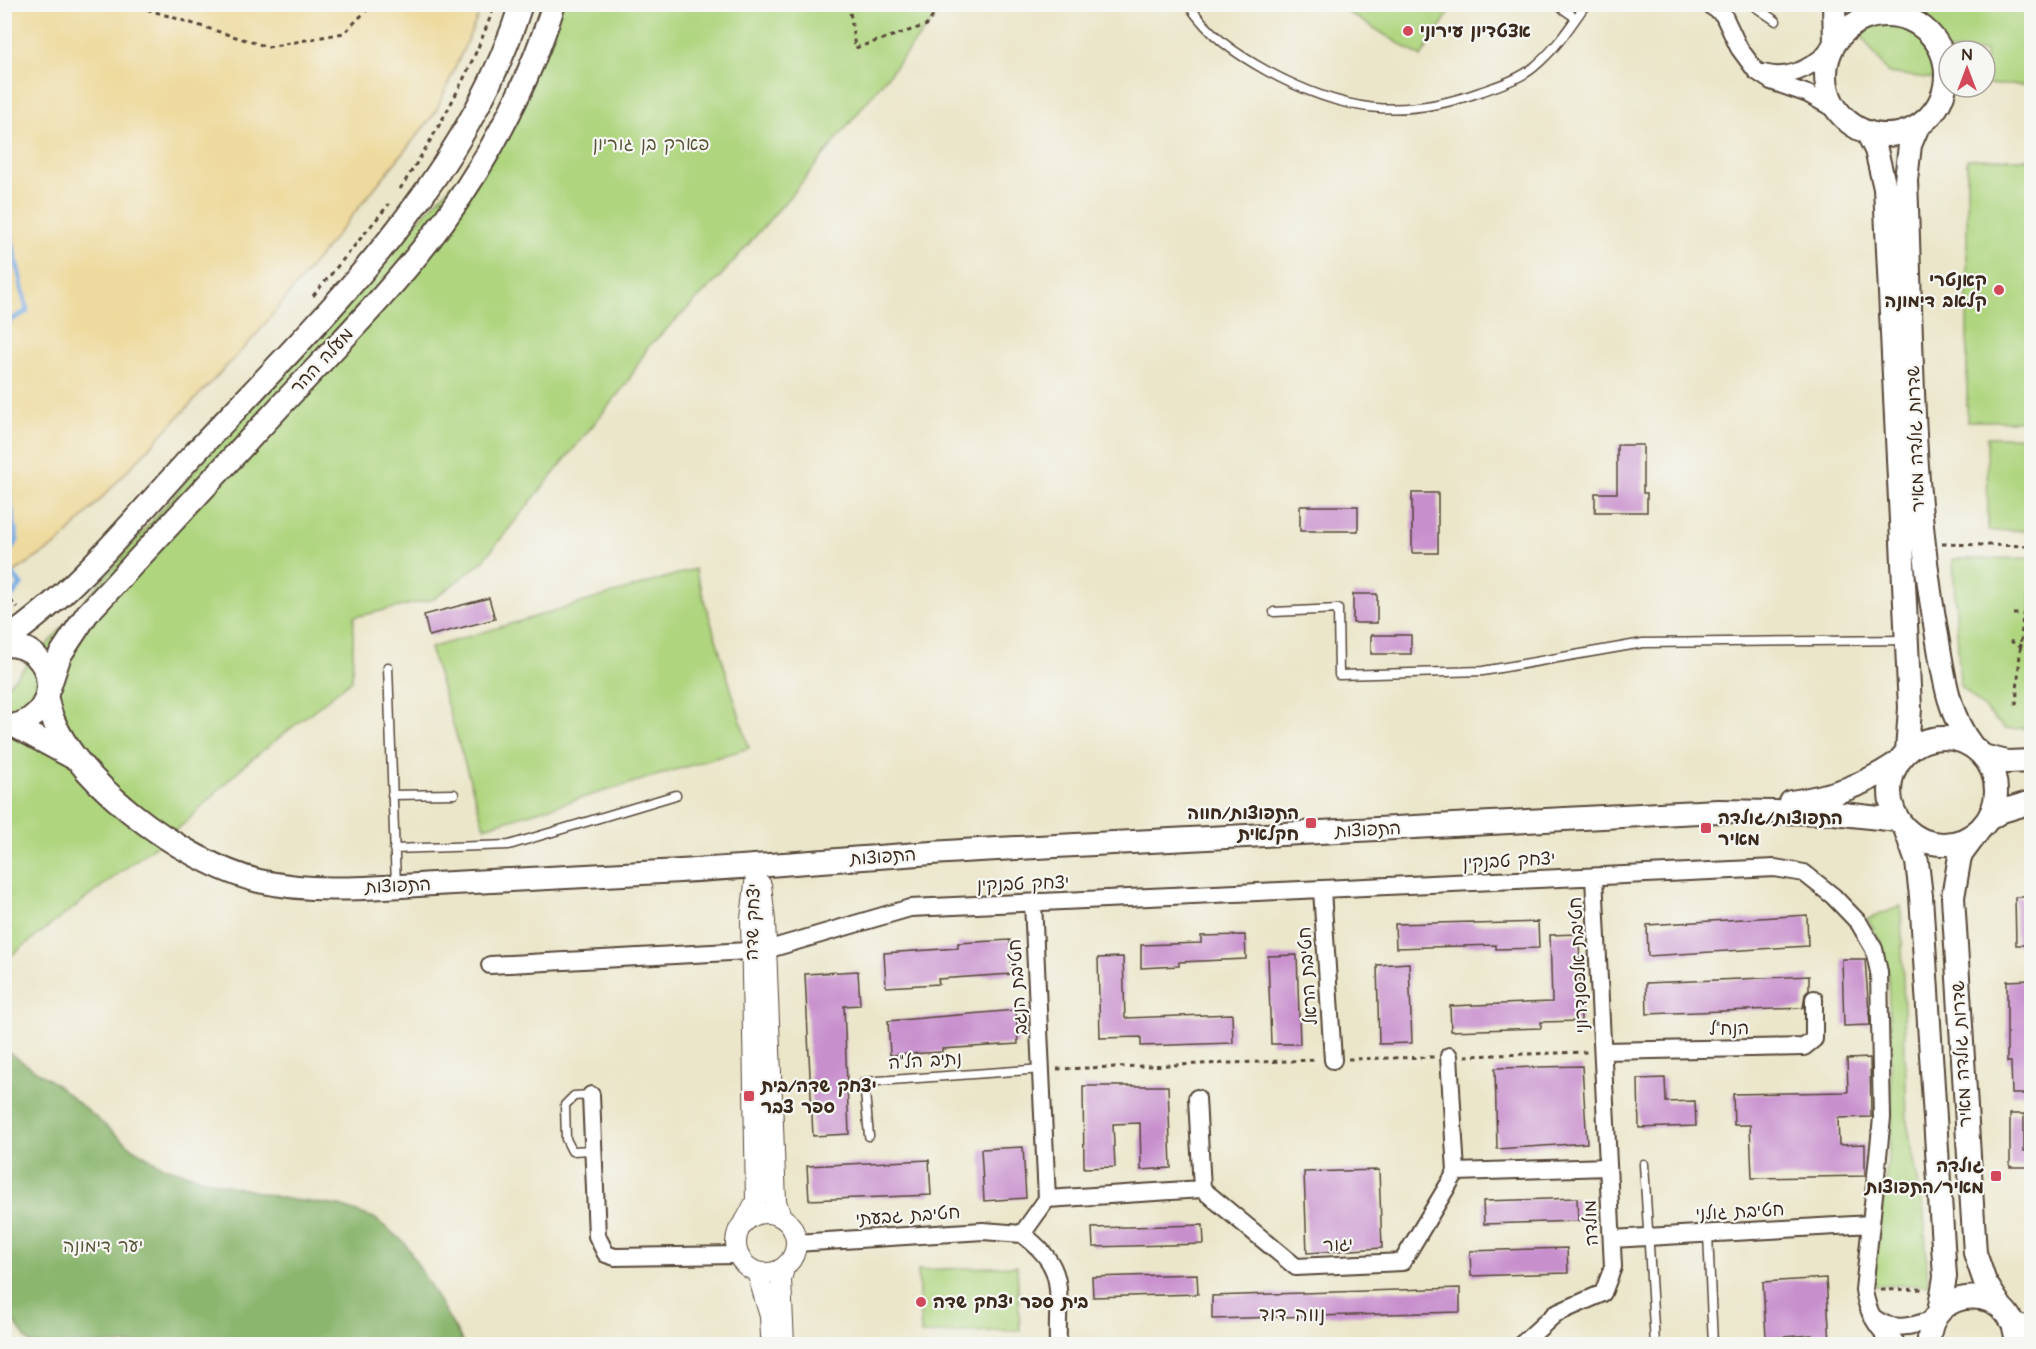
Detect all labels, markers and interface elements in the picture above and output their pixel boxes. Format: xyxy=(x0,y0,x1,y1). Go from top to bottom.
place label: אצטדיון עירוני xyxy=(1420,19,1531,44)
marker: אצטדיון עירוני xyxy=(1401,24,1415,38)
north arrow xyxy=(1937,39,1997,99)
text: N xyxy=(1962,44,1972,66)
park label: פארק בן גוריון xyxy=(593,132,709,157)
place label: קאנטרי קלאב דימונה xyxy=(1885,268,1987,314)
marker: קאנטרי קלאב דימונה xyxy=(1992,283,2006,297)
street label: מעלה ההר xyxy=(285,322,359,400)
street label: שדרות גולדה מאיר xyxy=(1901,365,1931,513)
place label: התפוצות/חווה חקלאית xyxy=(1187,801,1299,847)
place label: התפוצות/גולדה מאיר xyxy=(1718,806,1843,852)
marker: התפוצות/חווה חקלאית xyxy=(1304,816,1318,830)
street label: התפוצות xyxy=(1333,816,1402,844)
marker: התפוצות/גולדה מאיר xyxy=(1699,821,1713,835)
street label: התפוצות xyxy=(848,842,917,872)
street label: יצחק טבנקין xyxy=(1462,846,1556,876)
street label: יצחק טבנקין xyxy=(976,870,1070,898)
street label: התפוצות xyxy=(363,872,432,900)
street label: יצחק שדה xyxy=(739,883,767,961)
street label: חטיבת אלכסנדרוני xyxy=(1563,896,1595,1034)
street label: חטיבת הראל xyxy=(1292,926,1324,1026)
street label: חטיבת הנגב xyxy=(1002,938,1034,1036)
street label: שדרות גולדה מאיר xyxy=(1946,980,1978,1128)
street label: הנח"ל xyxy=(1709,1016,1749,1042)
street label: נתיב הל"ה xyxy=(887,1046,963,1076)
place label: יצחק שדה/בית ספר צבר xyxy=(759,1074,877,1120)
marker: יצחק שדה/בית ספר צבר xyxy=(742,1089,756,1103)
place label: גולדה מאיר/התפוצות xyxy=(1863,1154,1984,1200)
marker: גולדה מאיר/התפוצות xyxy=(1989,1169,2003,1183)
street label: חטיבת גולני xyxy=(1695,1197,1785,1227)
street label: מולדה xyxy=(1577,1199,1605,1247)
street label: חטיבת גבעתי xyxy=(855,1200,961,1232)
street label: יגור xyxy=(1322,1232,1354,1258)
park label: יער דימונה xyxy=(63,1234,143,1259)
place label: בית ספר יצחק שדה xyxy=(933,1290,1088,1315)
marker: בית ספר יצחק שדה xyxy=(914,1295,928,1309)
district label: נווה דוד xyxy=(1259,1301,1325,1329)

